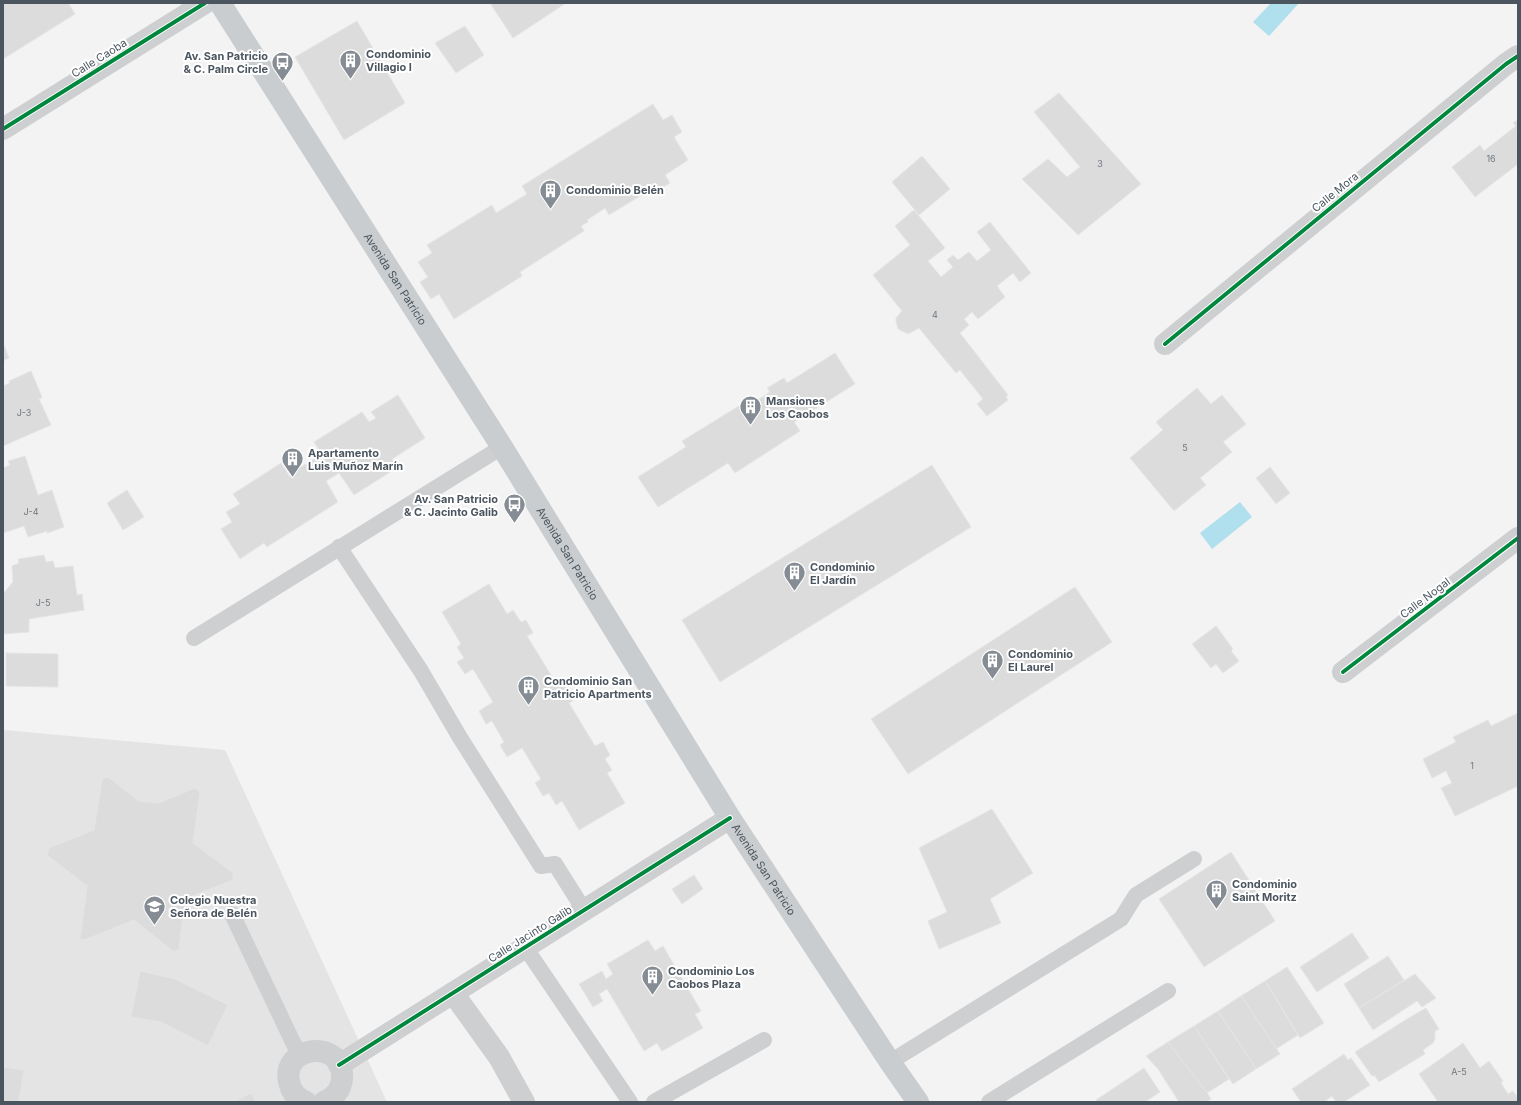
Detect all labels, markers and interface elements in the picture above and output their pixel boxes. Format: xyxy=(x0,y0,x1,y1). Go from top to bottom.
street label: Calle Caoba xyxy=(69,35,129,81)
building icon: Condominio Villagio I xyxy=(337,47,363,80)
place label: Condominio Villagio I xyxy=(366,47,431,74)
place label: Av. San Patricio & C. Palm Circle xyxy=(184,49,268,76)
bus stop icon: Av. San Patricio & C. Palm Circle xyxy=(270,49,296,82)
house number: 16 xyxy=(1486,153,1496,164)
house number: 3 xyxy=(1097,158,1103,169)
street label: Calle Mora xyxy=(1309,169,1361,215)
building icon: Condominio Belén xyxy=(538,177,564,210)
place label: Condominio Belén xyxy=(566,183,664,197)
street label: Avenida San Patricio xyxy=(361,230,430,328)
house number: 4 xyxy=(932,309,938,320)
building icon: Mansiones Los Caobos xyxy=(738,394,764,427)
place label: Mansiones Los Caobos xyxy=(766,394,829,421)
house number: J-3 xyxy=(17,407,32,418)
house number: 5 xyxy=(1182,442,1188,453)
building icon: Apartamento Luis Muñoz Marín xyxy=(279,446,305,479)
place label: Apartamento Luis Muñoz Marín xyxy=(308,446,403,473)
place label: Av. San Patricio & C. Jacinto Galib xyxy=(404,492,498,519)
bus stop icon: Av. San Patricio & C. Jacinto Galib xyxy=(501,492,527,525)
street label: Avenida San Patricio xyxy=(534,504,602,603)
house number: J-4 xyxy=(23,506,39,517)
building icon: Condominio El Jardín xyxy=(782,560,808,593)
place label: Condominio El Jardín xyxy=(810,560,875,587)
street label: Calle Nogal xyxy=(1397,574,1453,622)
house number: J-5 xyxy=(36,597,50,608)
building icon: Condominio El Laurel xyxy=(979,647,1005,680)
place label: Condominio El Laurel xyxy=(1008,647,1073,674)
building icon: Condominio San Patricio Apartments xyxy=(516,674,542,707)
place label: Condominio San Patricio Apartments xyxy=(544,674,652,701)
house number: 1 xyxy=(1470,760,1474,771)
street label: Avenida San Patricio xyxy=(729,821,799,918)
building icon: Condominio Saint Moritz xyxy=(1204,877,1230,910)
place label: Condominio Saint Moritz xyxy=(1232,877,1297,904)
school or university icon: Colegio Nuestra Señora de Belén xyxy=(142,893,168,926)
place label: Colegio Nuestra Señora de Belén xyxy=(170,893,257,920)
street label: Calle Jacinto Galib xyxy=(485,902,575,966)
building icon: Condominio Los Caobos Plaza xyxy=(640,964,666,997)
place label: Condominio Los Caobos Plaza xyxy=(668,964,755,991)
house number: A-5 xyxy=(1451,1066,1467,1077)

